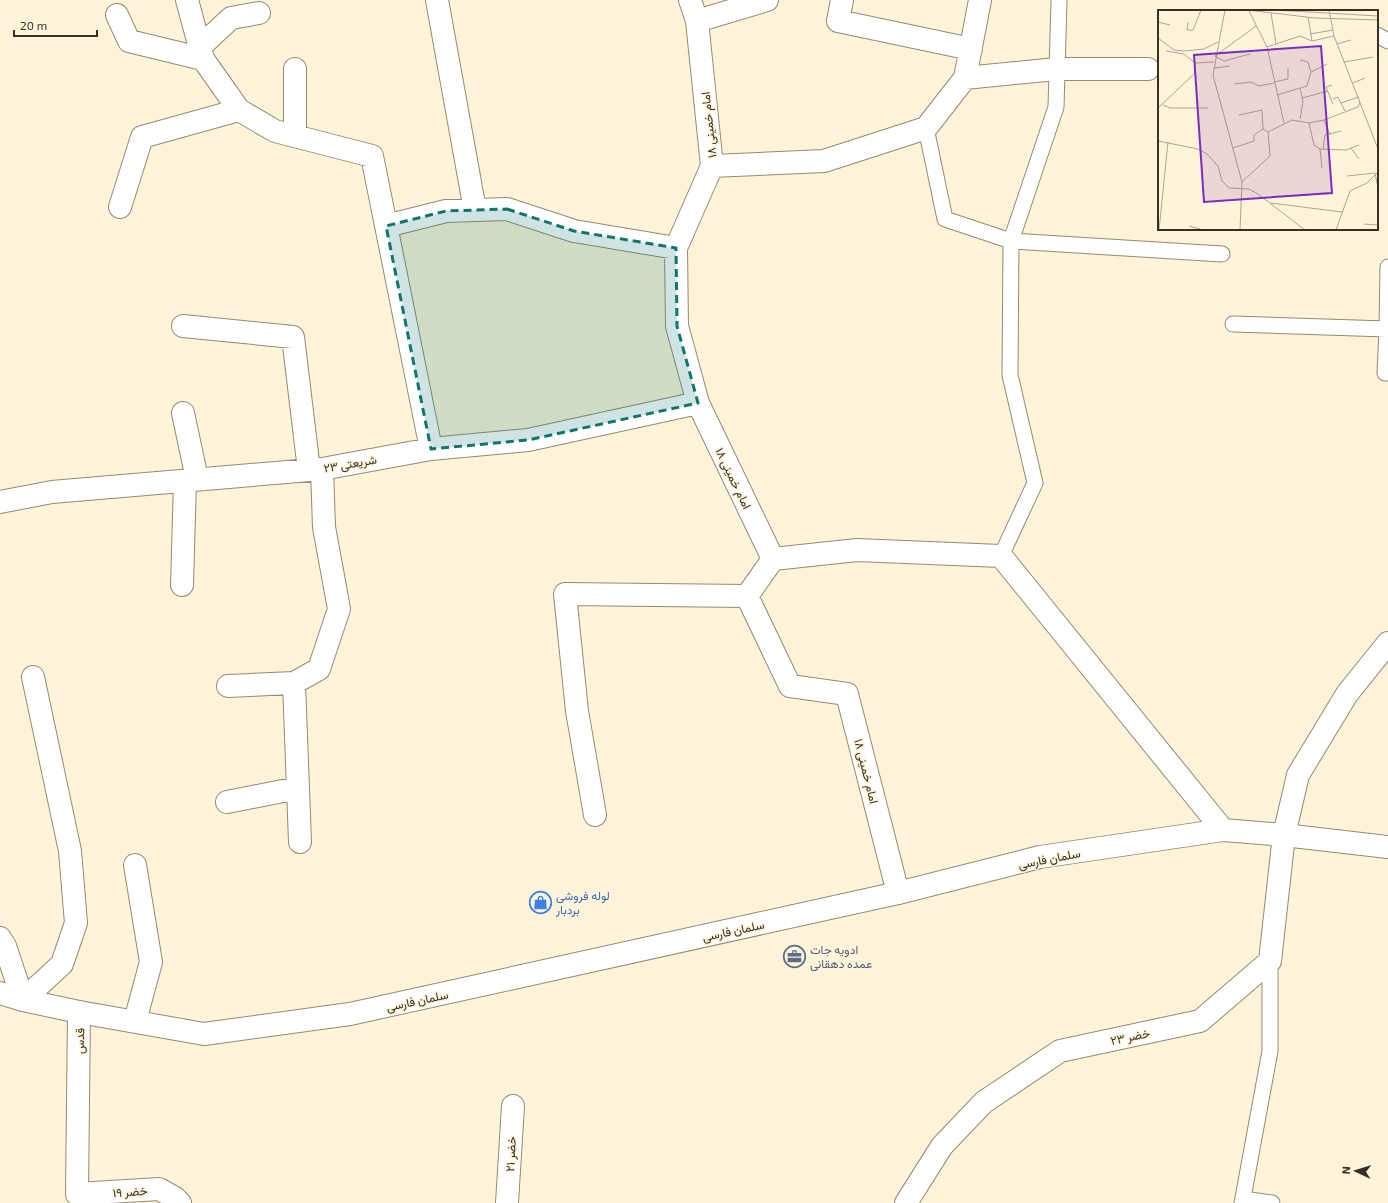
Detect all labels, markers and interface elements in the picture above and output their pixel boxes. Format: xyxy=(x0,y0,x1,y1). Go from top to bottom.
inset map xyxy=(1158,10,1378,230)
scale bar xyxy=(14,12,97,38)
text: 20 m xyxy=(20,18,47,32)
street label: امام خمینی ۱۸ xyxy=(698,91,720,159)
street label: امام خمینی ۱۸ xyxy=(711,445,755,512)
street label: شریعتی ۲۳ xyxy=(322,451,378,477)
street label: امام خمینی ۱۸ xyxy=(850,737,882,805)
street label: سلمان فارسی xyxy=(1017,845,1082,873)
place label: لوله فروشی بردبار xyxy=(555,888,610,918)
shop icon: لوله فروشی بردبار xyxy=(528,889,554,915)
street label: سلمان فارسی xyxy=(701,917,766,945)
place label: ادویه جات‌ عمده ‌دهقانی xyxy=(810,942,872,972)
office icon: ادویه جات‌ عمده ‌دهقانی xyxy=(782,943,808,969)
street label: سلمان فارسی xyxy=(385,987,450,1015)
street label: خضر ۲۳ xyxy=(1109,1025,1151,1049)
street label: قدس xyxy=(72,1028,88,1054)
street label: خضر ۲۱ xyxy=(502,1136,520,1172)
north arrow xyxy=(1336,1151,1376,1191)
text: N xyxy=(1339,1166,1352,1175)
street label: خضر ۱۹ xyxy=(112,1183,148,1201)

